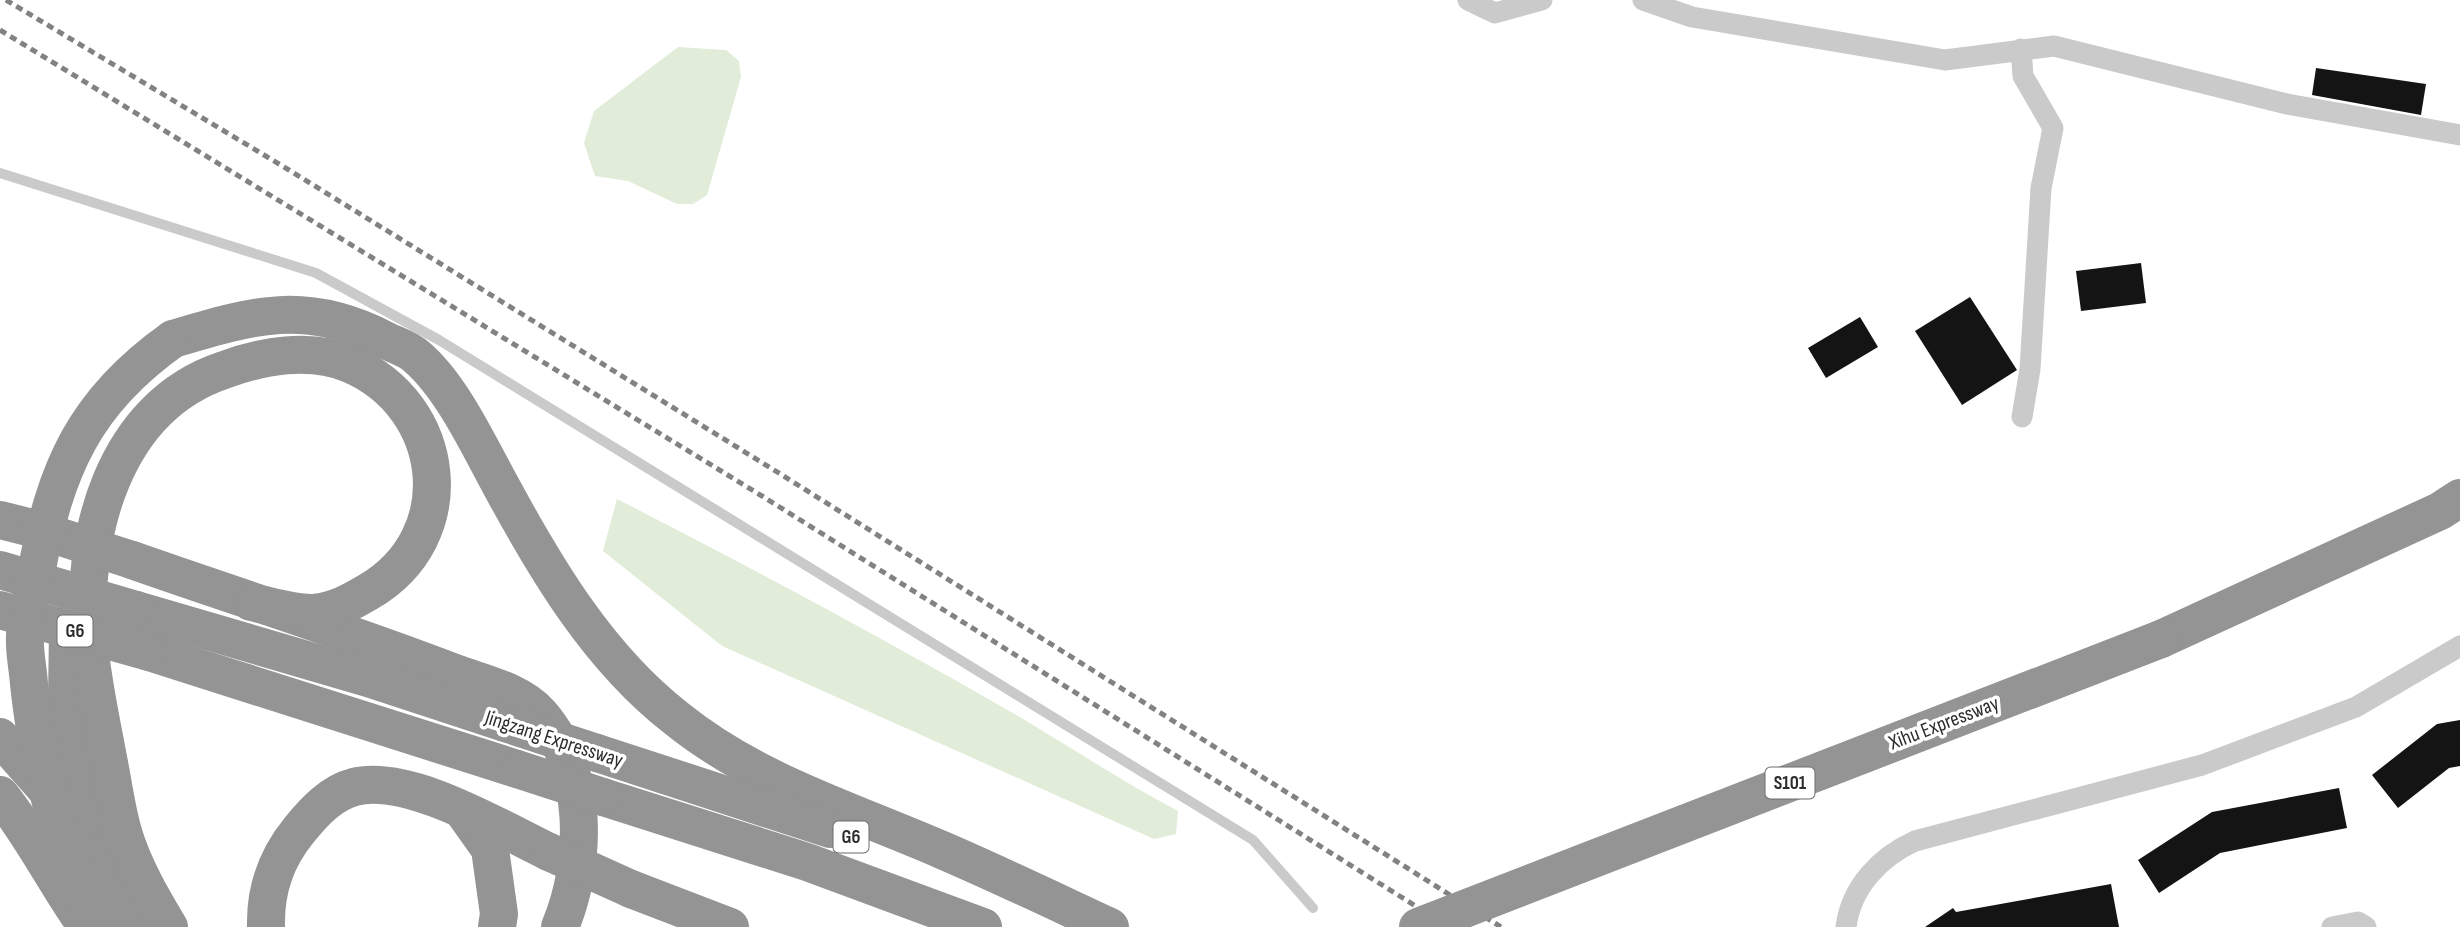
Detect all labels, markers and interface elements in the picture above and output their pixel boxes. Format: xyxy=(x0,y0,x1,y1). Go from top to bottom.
road number: G6 xyxy=(57,616,92,646)
street label: Xihu Expressway xyxy=(1885,691,2002,756)
street label: Jingzang Expressway xyxy=(481,705,626,773)
road number: S101 xyxy=(1766,768,1814,798)
road number: G6 xyxy=(834,822,868,852)

